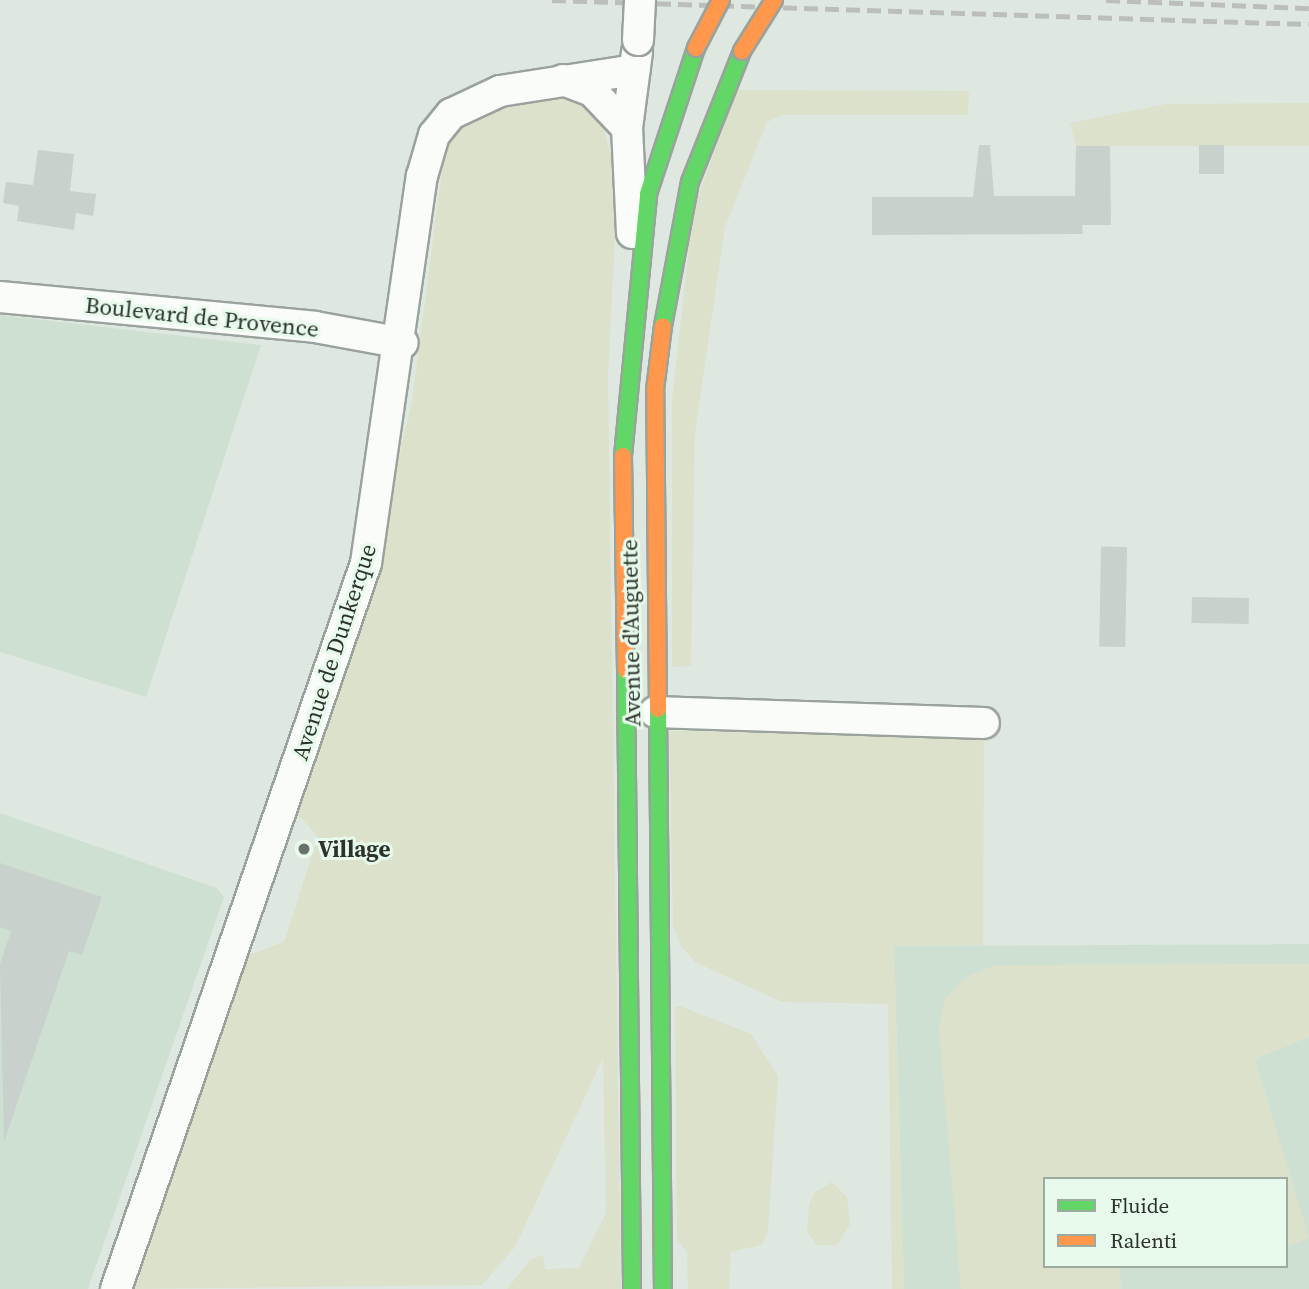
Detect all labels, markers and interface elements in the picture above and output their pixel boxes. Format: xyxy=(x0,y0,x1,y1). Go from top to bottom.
street label: Boulevard de Provence xyxy=(84,291,320,343)
street label: Avenue d'Auguette xyxy=(616,539,646,727)
street label: Avenue de Dunkerque xyxy=(286,540,382,764)
place label: Village xyxy=(318,835,390,863)
marker: Village xyxy=(296,841,312,857)
legend xyxy=(1043,1177,1288,1268)
text: Fluide xyxy=(1110,1191,1169,1220)
text: Ralenti xyxy=(1110,1226,1177,1255)

